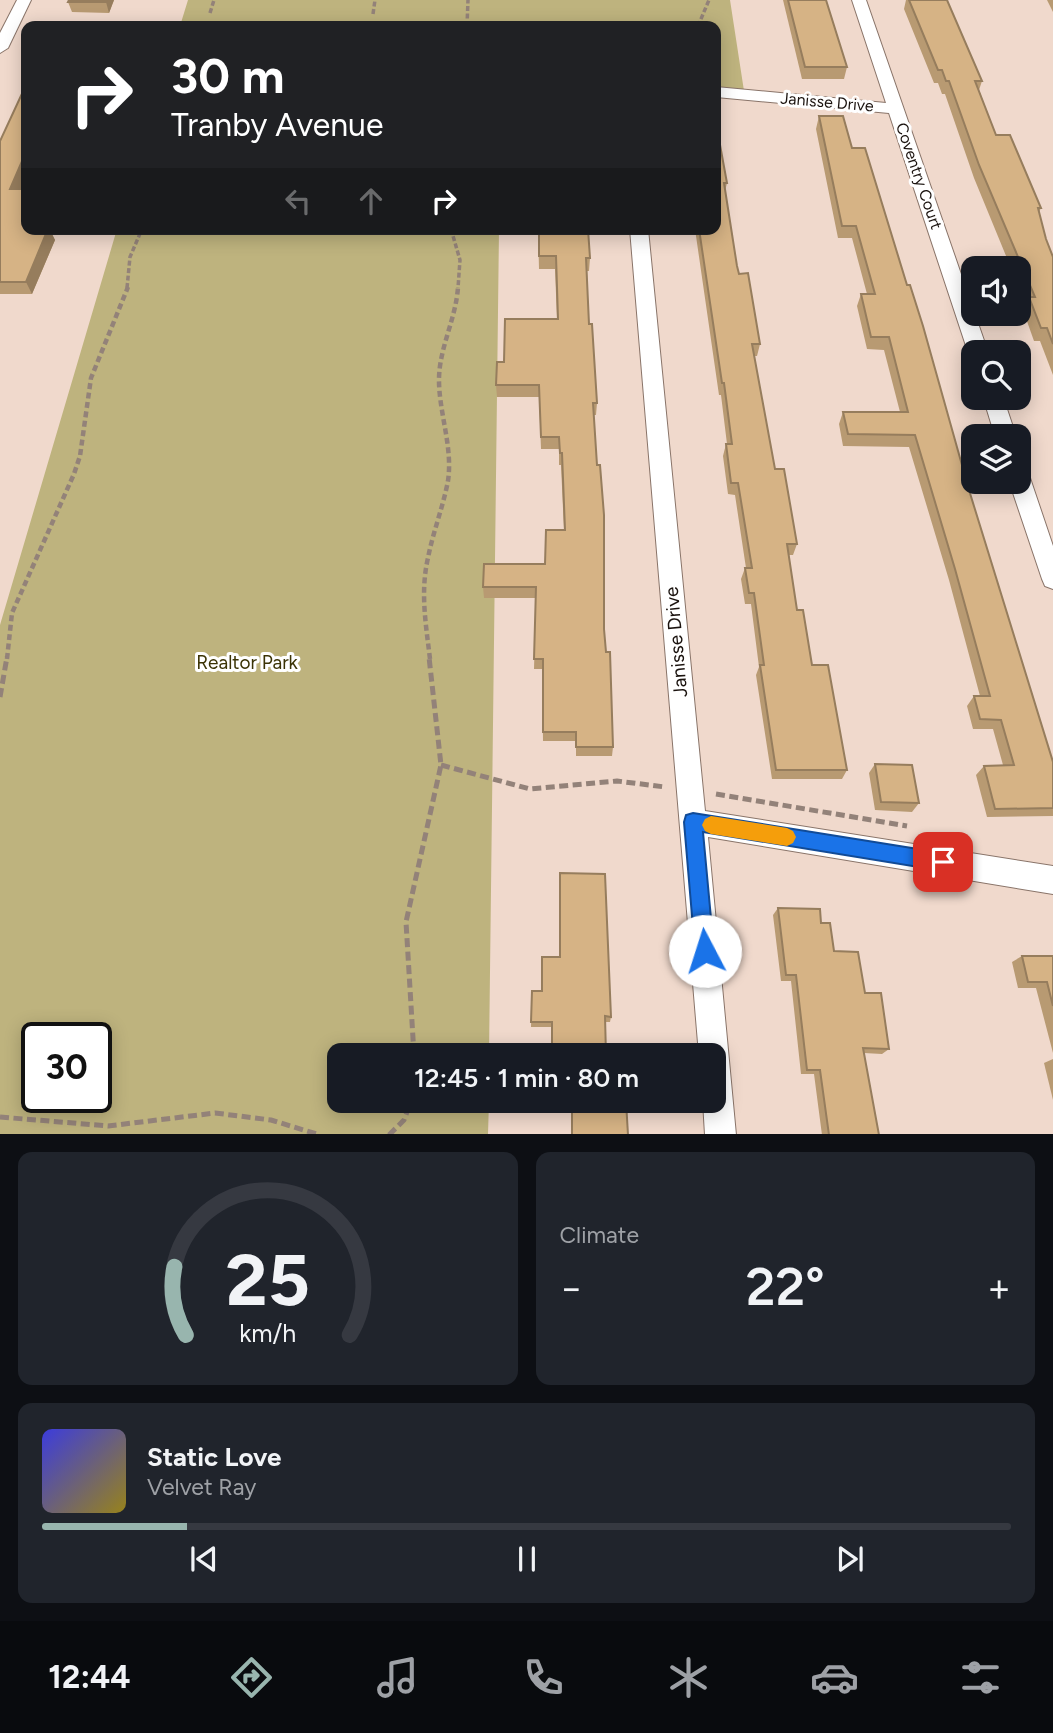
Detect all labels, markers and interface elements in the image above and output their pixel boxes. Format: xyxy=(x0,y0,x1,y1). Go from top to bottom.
text: 30 m xyxy=(171,46,284,105)
icon: right xyxy=(56,49,147,140)
street label: Janisse Drive xyxy=(780,88,875,116)
text: Tranby Avenue xyxy=(171,106,383,144)
street label: Coventry Court xyxy=(892,120,946,232)
icon: left xyxy=(279,182,317,220)
icon: ahead xyxy=(352,182,390,220)
icon: right xyxy=(425,182,463,220)
map controls xyxy=(961,256,1031,494)
button: sound xyxy=(961,256,1031,326)
button: search xyxy=(961,340,1031,410)
button: layers xyxy=(961,424,1031,494)
street label: Janisse Drive xyxy=(660,586,692,698)
park label: Realtor Park xyxy=(196,651,299,674)
pin xyxy=(913,832,973,892)
icon: arrive xyxy=(924,843,962,881)
position arrow xyxy=(668,914,742,988)
speed limit sign: 30 xyxy=(21,1022,112,1113)
text: 12:45 · 1 min · 80 m xyxy=(414,1062,639,1094)
text: Climate xyxy=(560,1221,639,1249)
text: 25 xyxy=(226,1236,310,1323)
text: 22° xyxy=(746,1256,825,1318)
text: − xyxy=(560,1265,583,1311)
text: + xyxy=(987,1265,1011,1311)
text: km/h xyxy=(239,1317,296,1347)
text: Static Love xyxy=(147,1441,281,1473)
text: Velvet Ray xyxy=(147,1473,256,1501)
icon: previous xyxy=(185,1540,223,1578)
icon: pause xyxy=(508,1540,546,1578)
icon: next xyxy=(831,1540,869,1578)
icon: directions xyxy=(227,1653,276,1702)
icon: music xyxy=(373,1653,422,1702)
icon: phone xyxy=(519,1653,568,1702)
icon: climate xyxy=(664,1653,713,1702)
icon: car xyxy=(810,1653,859,1702)
icon: filters xyxy=(956,1653,1005,1702)
text: 12:44 xyxy=(48,1658,131,1696)

